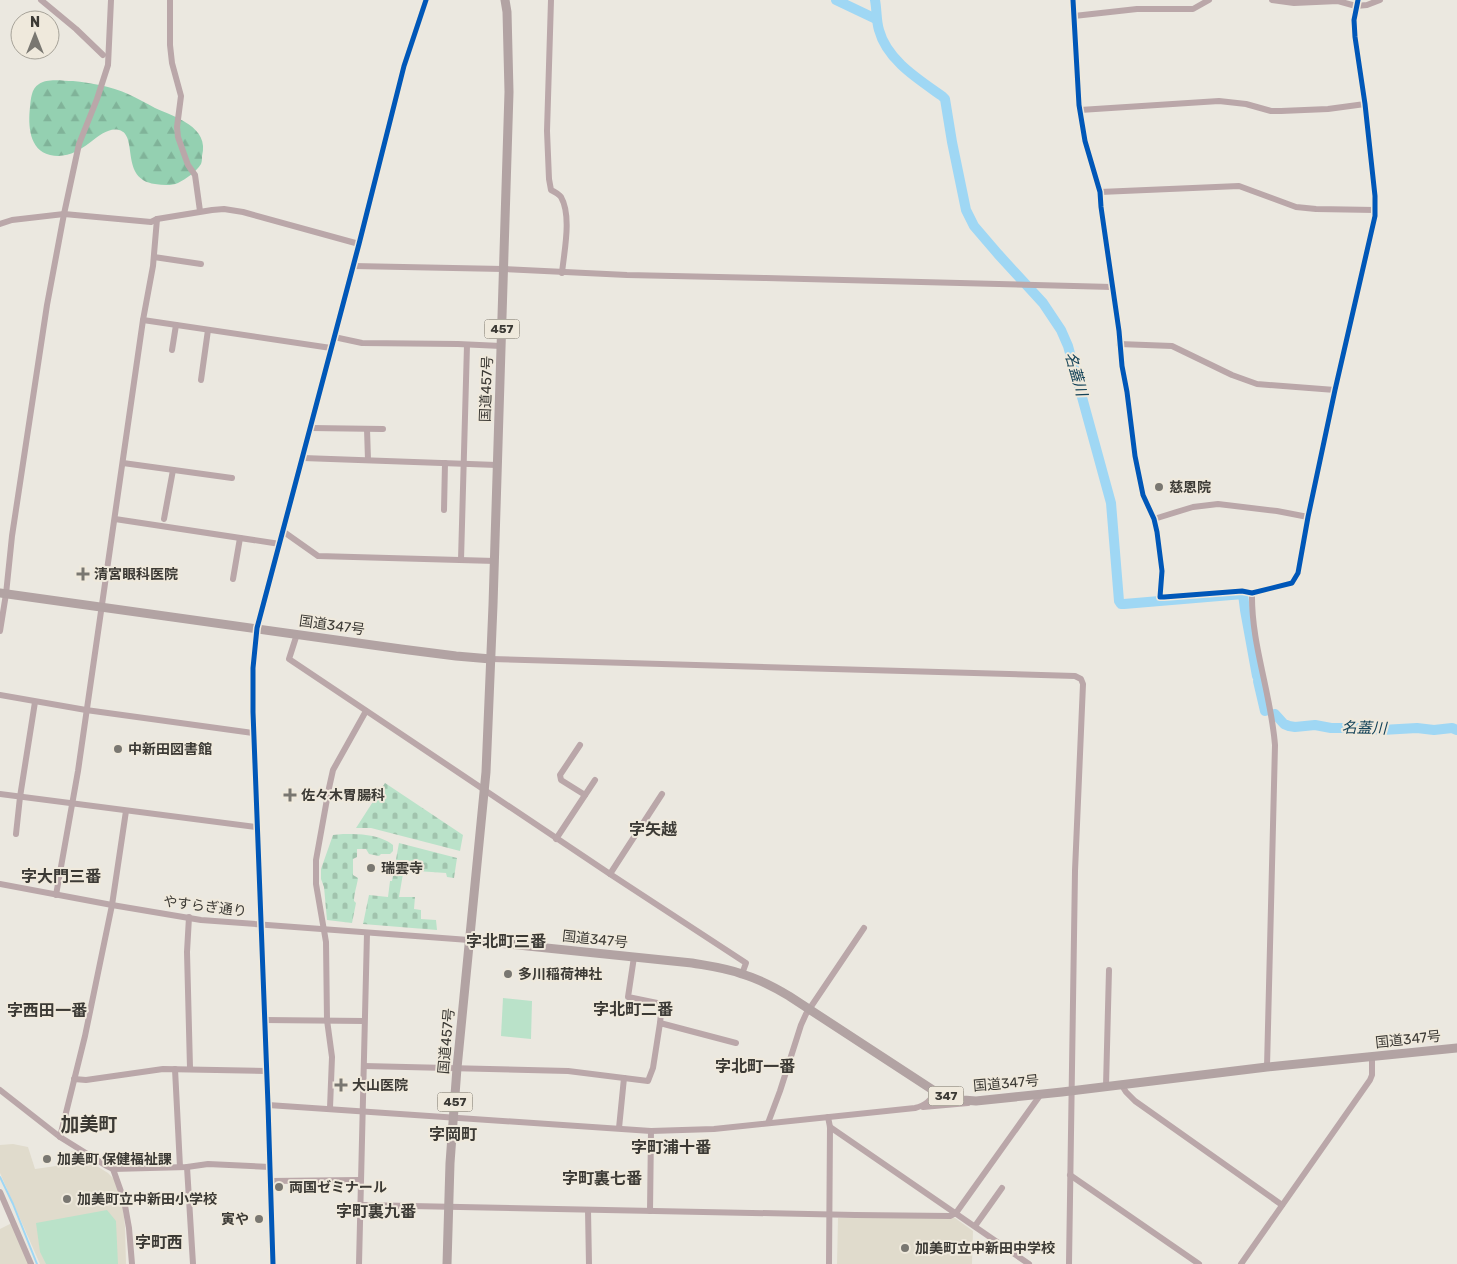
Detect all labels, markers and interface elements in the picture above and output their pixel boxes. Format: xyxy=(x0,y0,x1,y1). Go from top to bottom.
north arrow xyxy=(10,10,60,60)
text: N xyxy=(30,14,40,31)
road number: 457 xyxy=(484,320,520,338)
water label: 名蓋川 xyxy=(1061,350,1091,400)
street label: 国道457号 xyxy=(477,356,496,422)
place label: 慈恩院 xyxy=(1169,479,1211,496)
marker: 慈恩院 xyxy=(1153,481,1165,493)
place label: 清宮眼科医院 xyxy=(94,566,178,583)
marker: 清宮眼科医院 xyxy=(76,567,90,581)
street label: 国道347号 xyxy=(298,612,366,639)
water label: 名蓋川 xyxy=(1341,719,1389,737)
place label: 中新田図書館 xyxy=(128,741,212,758)
marker: 中新田図書館 xyxy=(112,743,124,755)
place label: 佐々木胃腸科 xyxy=(301,787,385,804)
marker: 佐々木胃腸科 xyxy=(283,788,297,802)
district label: 字矢越 xyxy=(629,820,677,839)
place label: 瑞雲寺 xyxy=(381,860,423,877)
marker: 瑞雲寺 xyxy=(365,862,377,874)
district label: 字大門三番 xyxy=(21,867,101,886)
street label: やすらぎ通り xyxy=(162,893,248,920)
street label: 国道347号 xyxy=(561,928,629,951)
district label: 字北町三番 xyxy=(466,932,546,951)
place label: 多川稲荷神社 xyxy=(518,966,602,983)
marker: 多川稲荷神社 xyxy=(502,968,514,980)
district label: 字北町二番 xyxy=(593,1000,673,1019)
district label: 字西田一番 xyxy=(7,1001,87,1020)
street label: 国道457号 xyxy=(435,1007,458,1075)
street label: 国道347号 xyxy=(1374,1028,1442,1051)
district label: 字北町一番 xyxy=(715,1057,795,1076)
street label: 国道347号 xyxy=(972,1072,1040,1095)
place label: 大山医院 xyxy=(352,1077,408,1094)
marker: 大山医院 xyxy=(334,1078,348,1092)
road number: 347 xyxy=(928,1086,964,1106)
road number: 457 xyxy=(438,1092,472,1112)
district label: 加美町 xyxy=(60,1113,118,1136)
district label: 字岡町 xyxy=(429,1125,477,1144)
district label: 字町浦十番 xyxy=(631,1138,711,1157)
place label: 加美町 保健福祉課 xyxy=(57,1151,172,1168)
marker: 加美町 保健福祉課 xyxy=(41,1153,53,1165)
district label: 字町裏七番 xyxy=(562,1169,642,1188)
place label: 両国ゼミナール xyxy=(289,1179,387,1196)
marker: 両国ゼミナール xyxy=(273,1181,285,1193)
place label: 加美町立中新田小学校 xyxy=(77,1191,217,1208)
marker: 加美町立中新田小学校 xyxy=(61,1193,73,1205)
district label: 字町裏九番 xyxy=(336,1202,416,1221)
place label: 寅や xyxy=(221,1211,249,1228)
marker: 寅や xyxy=(253,1213,265,1225)
district label: 字町西 xyxy=(135,1233,183,1252)
place label: 加美町立中新田中学校 xyxy=(915,1240,1055,1257)
marker: 加美町立中新田中学校 xyxy=(899,1242,911,1254)

